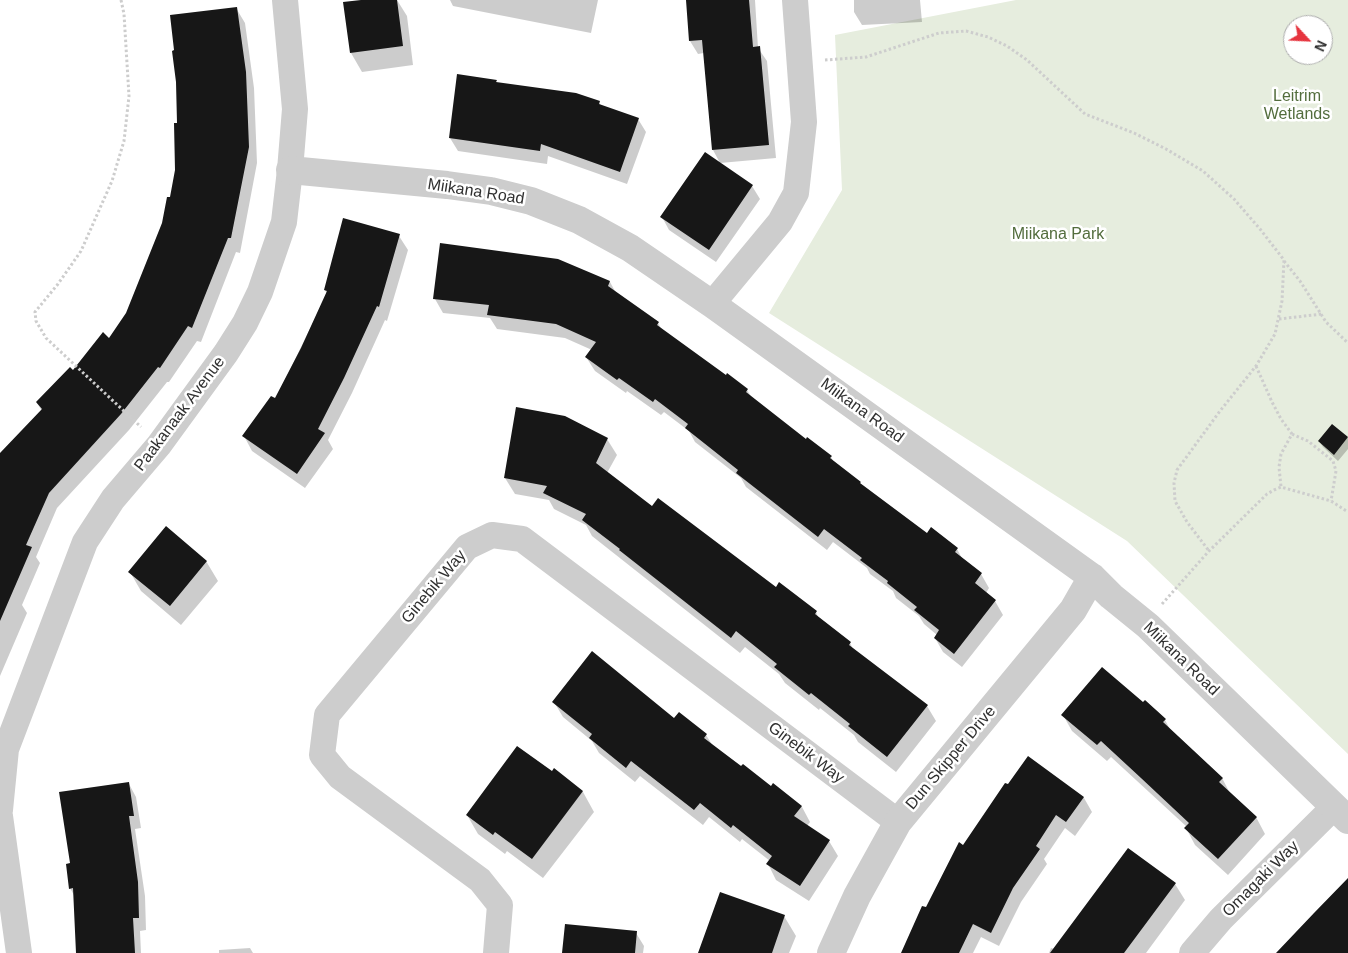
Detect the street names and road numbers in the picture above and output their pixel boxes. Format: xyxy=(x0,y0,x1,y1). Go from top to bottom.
street label: Miikana Road xyxy=(426,175,526,209)
street label: Paakanaak Avenue xyxy=(131,353,229,475)
street label: Miikana Road xyxy=(817,374,907,448)
street label: Ginebik Way xyxy=(398,546,470,628)
street label: Miikana Road xyxy=(1139,618,1223,700)
street label: Dun Skipper Drive xyxy=(902,702,1000,814)
street label: Ginebik Way xyxy=(764,718,848,788)
street label: Omagaki Way xyxy=(1219,837,1303,921)

